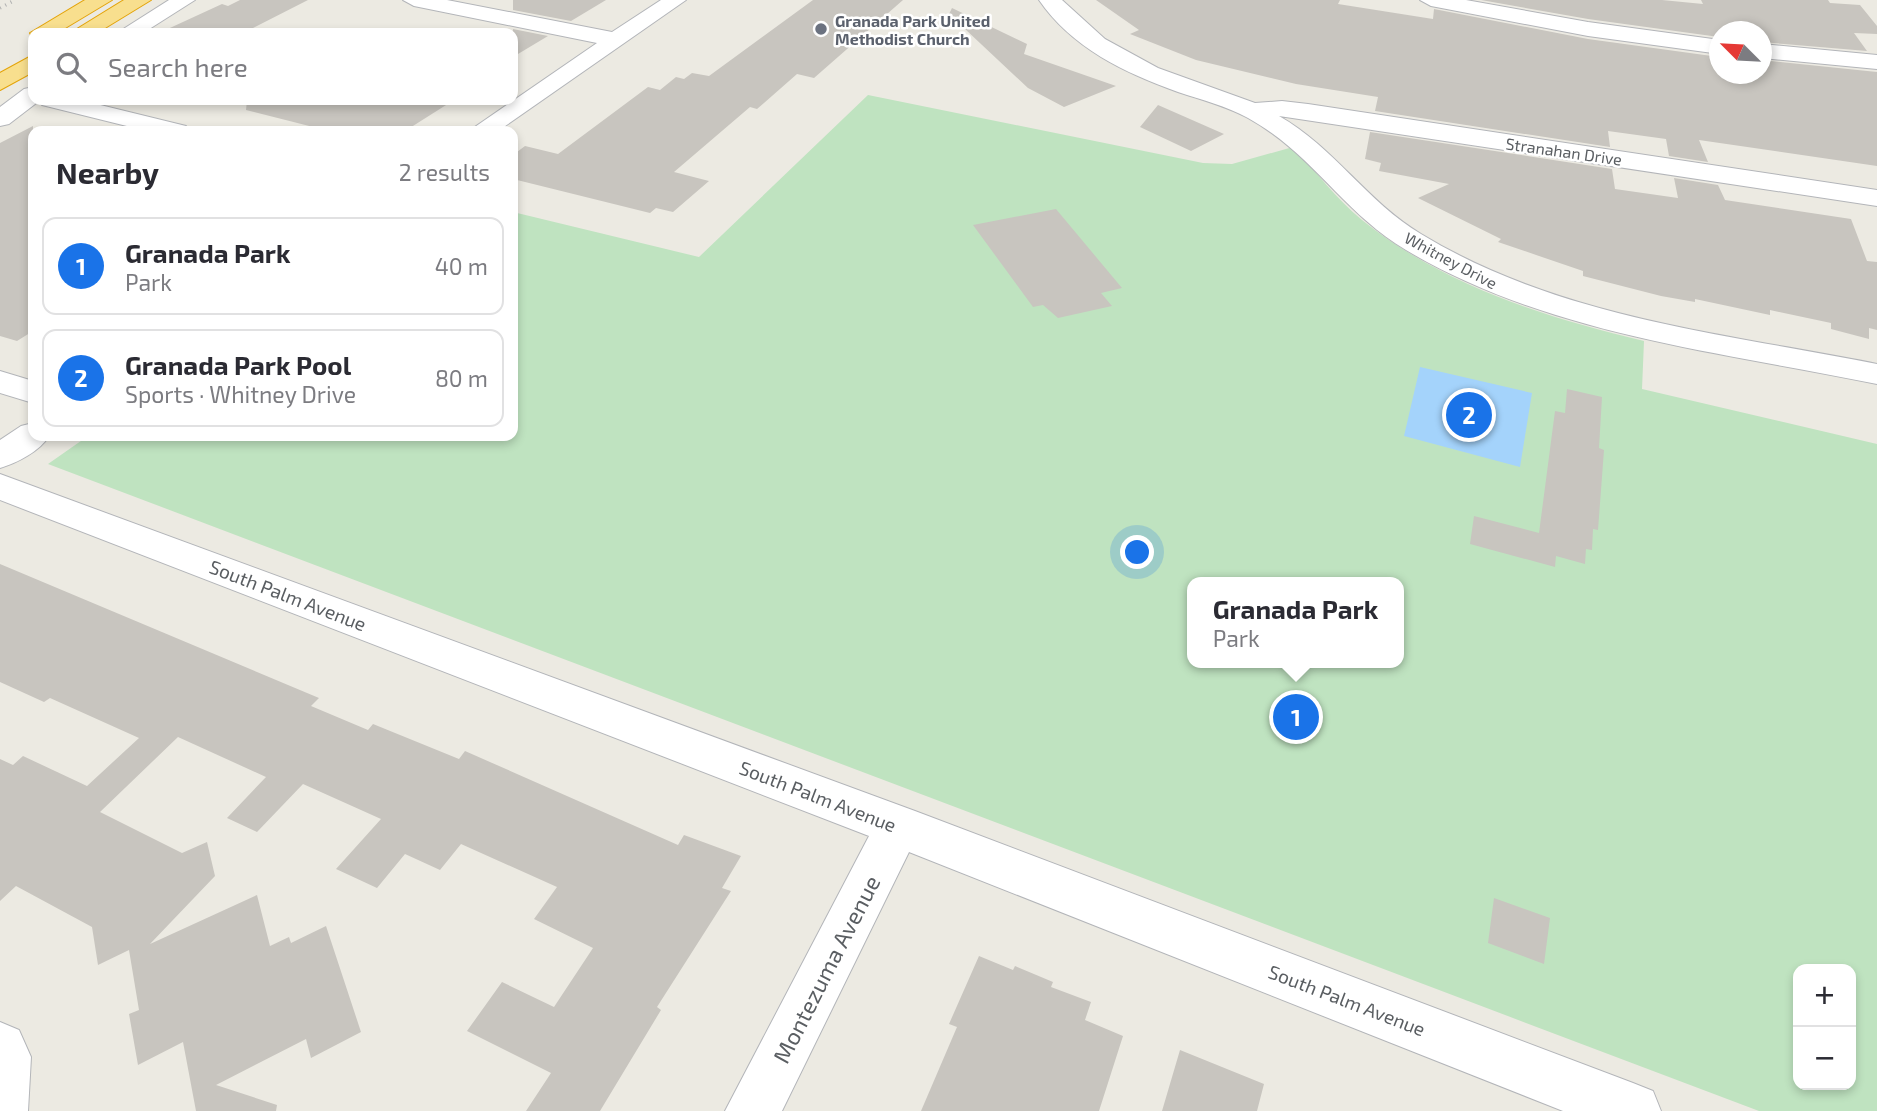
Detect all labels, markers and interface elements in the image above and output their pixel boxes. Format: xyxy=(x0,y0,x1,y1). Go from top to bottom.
place label: Granada Park United Methodist Church xyxy=(835,11,990,48)
marker: Granada Park United Methodist Church xyxy=(813,21,829,37)
north arrow xyxy=(1709,21,1772,84)
search box xyxy=(28,28,518,105)
icon: search xyxy=(52,48,90,86)
text: Search here xyxy=(108,51,248,82)
street label: Stranahan Drive xyxy=(1505,133,1623,169)
text: Nearby xyxy=(56,154,159,190)
text: 2 results xyxy=(399,158,490,186)
street label: Whitney Drive xyxy=(1401,228,1501,292)
text: Granada Park xyxy=(125,237,291,268)
text: 1 xyxy=(76,252,86,280)
text: 40 m xyxy=(435,252,488,280)
text: Park xyxy=(125,268,172,296)
text: Granada Park Pool xyxy=(125,349,351,380)
text: 2 xyxy=(74,364,88,392)
text: 80 m xyxy=(435,364,488,392)
text: Sports · Whitney Drive xyxy=(125,380,356,408)
pin: 2 xyxy=(1446,389,1492,441)
your location xyxy=(1120,535,1154,569)
street label: South Palm Avenue xyxy=(206,554,370,636)
popup xyxy=(1187,577,1404,668)
text: Granada Park xyxy=(1213,593,1378,624)
text: Park xyxy=(1213,624,1260,652)
pin: 1 xyxy=(1273,691,1319,743)
street label: South Palm Avenue xyxy=(736,755,900,837)
street label: Montezuma Avenue xyxy=(767,870,885,1068)
street label: South Palm Avenue xyxy=(1265,959,1429,1041)
map controls xyxy=(1793,964,1856,1090)
button: + xyxy=(1793,964,1856,1027)
button: − xyxy=(1793,1027,1856,1090)

